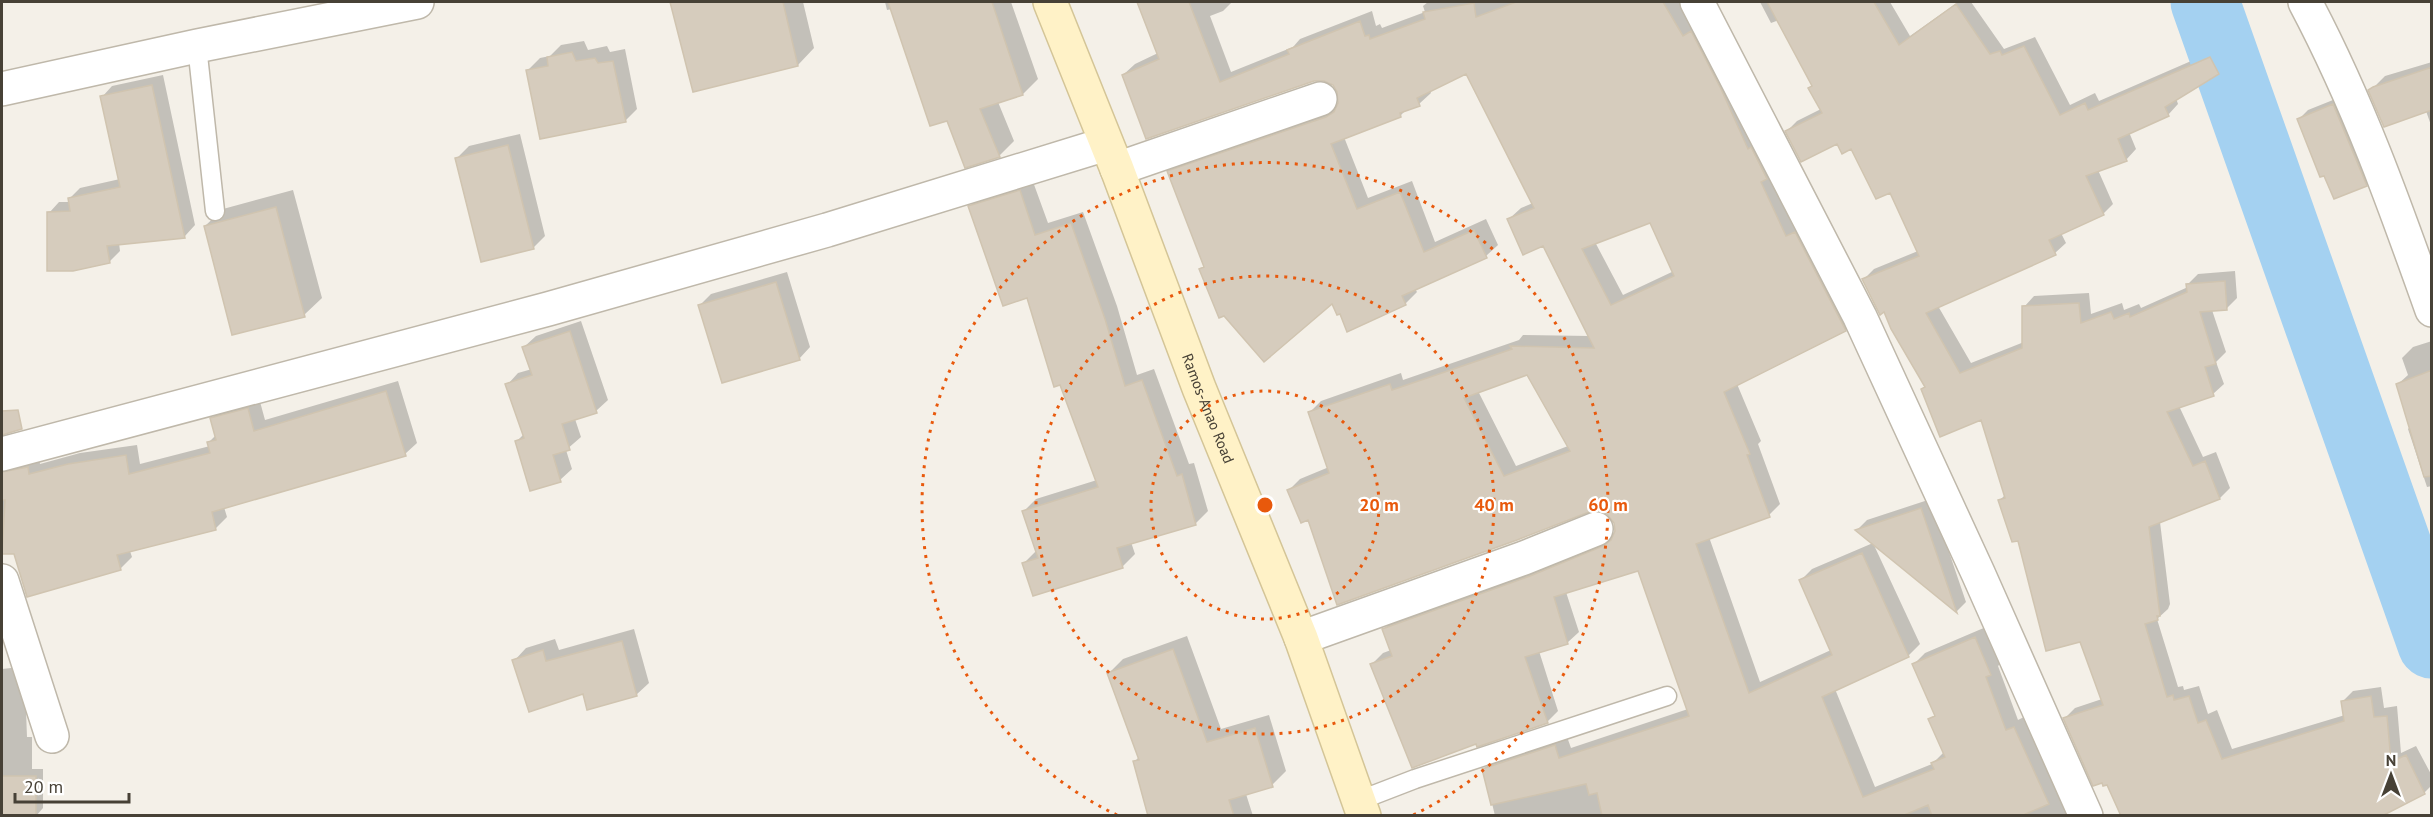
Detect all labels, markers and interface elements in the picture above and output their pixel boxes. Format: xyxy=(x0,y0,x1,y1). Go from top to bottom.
street label: Ramos-Anao Road xyxy=(1178,351,1239,466)
text: 20 m xyxy=(1359,493,1399,516)
text: 40 m xyxy=(1474,493,1514,516)
text: 60 m xyxy=(1588,493,1628,516)
centre of rings xyxy=(1255,495,1275,515)
north arrow xyxy=(2361,745,2421,805)
text: N xyxy=(2386,750,2396,770)
scale bar xyxy=(15,766,129,804)
text: 20 m xyxy=(24,775,63,798)

